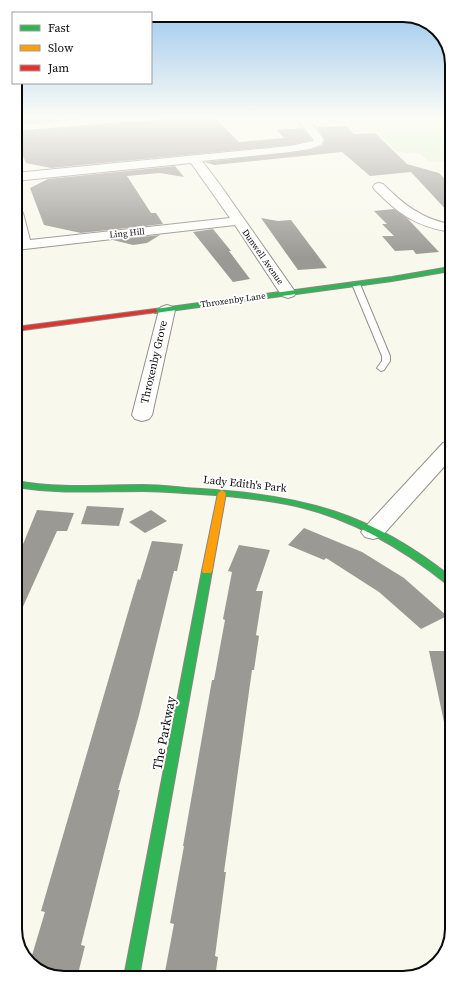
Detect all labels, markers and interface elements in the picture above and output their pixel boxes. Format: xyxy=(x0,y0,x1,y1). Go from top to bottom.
legend xyxy=(12,12,152,84)
text: Fast xyxy=(48,20,70,36)
text: Slow xyxy=(48,40,74,56)
text: Jam xyxy=(47,60,69,76)
street label: Ling Hill xyxy=(109,225,146,241)
street label: Dunwell Avenue xyxy=(239,227,287,287)
street label: Throxenby Lane xyxy=(200,289,267,311)
street label: Throxenby Grove xyxy=(137,319,171,405)
street label: Lady Edith's Park xyxy=(203,472,288,496)
street label: The Parkway xyxy=(149,694,180,771)

